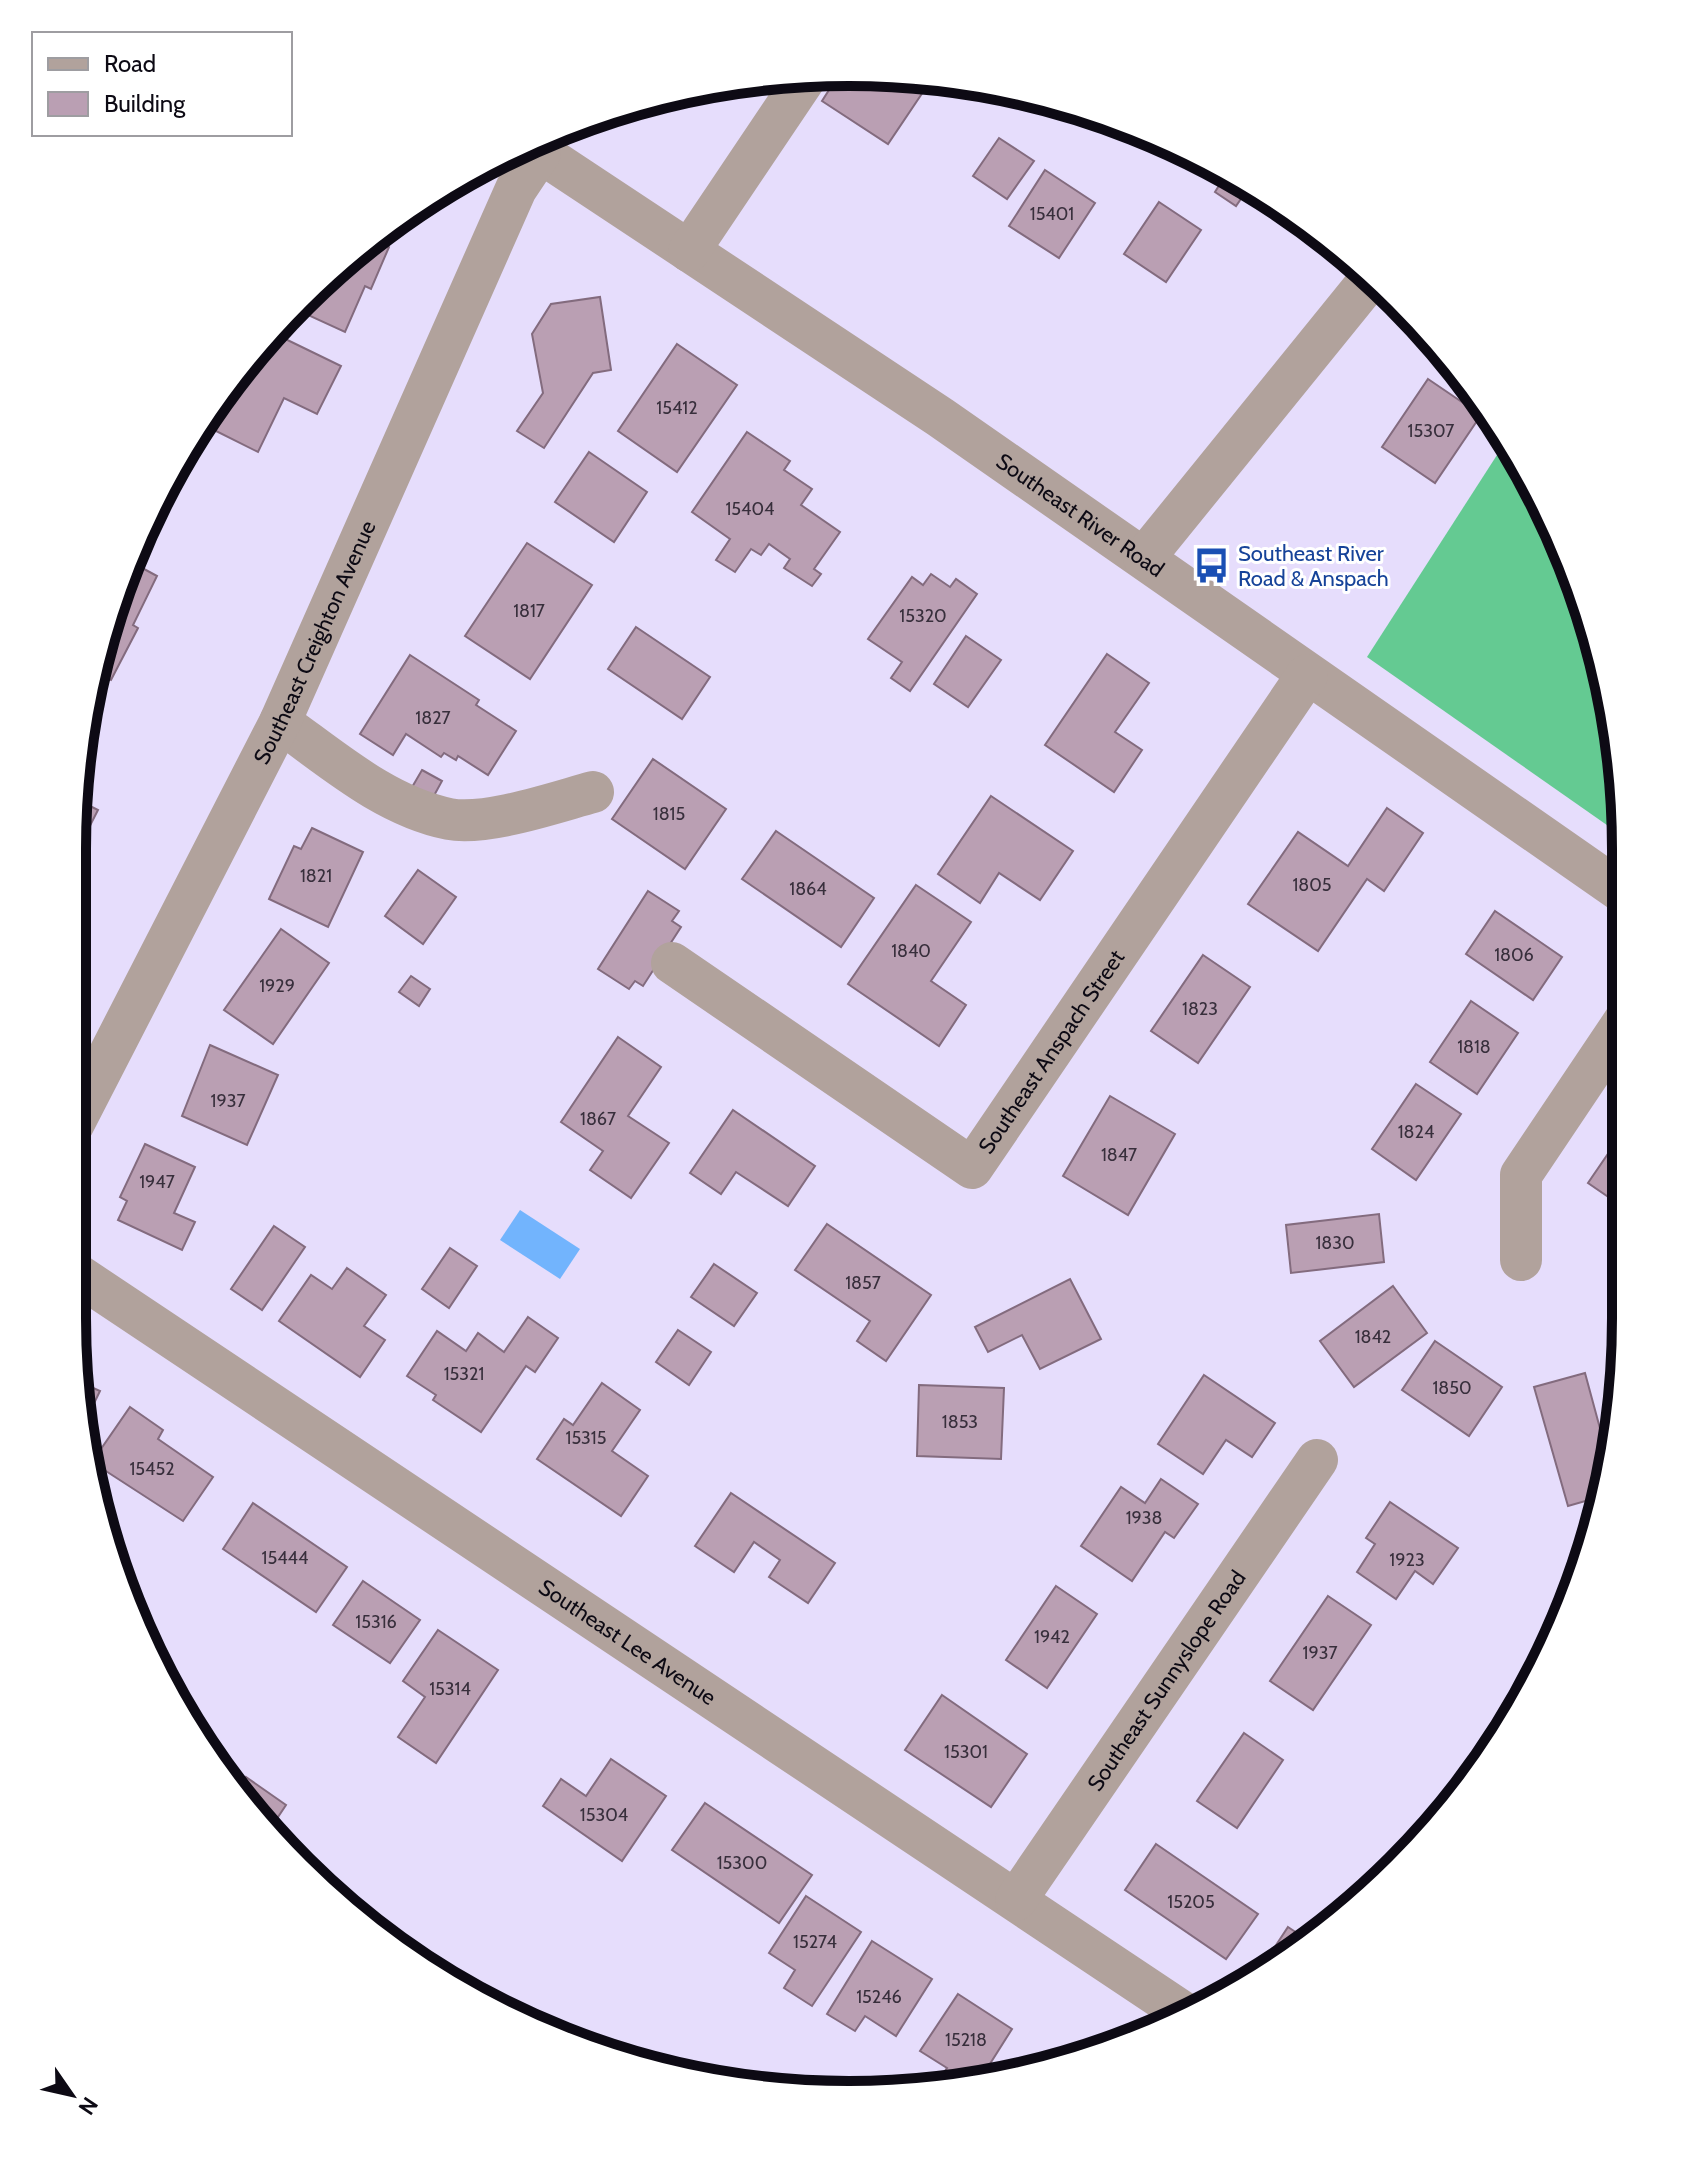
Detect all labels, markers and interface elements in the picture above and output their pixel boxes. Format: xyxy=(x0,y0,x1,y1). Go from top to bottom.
legend xyxy=(32,32,292,136)
text: Road xyxy=(104,49,156,78)
text: Building xyxy=(104,89,186,118)
house number: 15401 xyxy=(1030,203,1074,225)
house number: 15412 xyxy=(656,397,698,419)
house number: 15307 xyxy=(1408,420,1454,442)
street label: Southeast River Road xyxy=(991,447,1169,583)
house number: 15404 xyxy=(726,498,774,520)
street label: Southeast Creighton Avenue xyxy=(248,516,382,769)
place label: Southeast River Road & Anspach xyxy=(1238,540,1389,592)
bus stop icon: Southeast River Road & Anspach xyxy=(1193,547,1231,585)
house number: 1817 xyxy=(513,600,545,622)
house number: 15320 xyxy=(899,605,947,627)
house number: 1827 xyxy=(415,707,451,729)
house number: 1815 xyxy=(653,803,685,825)
house number: 1821 xyxy=(300,865,332,887)
house number: 1805 xyxy=(1292,874,1332,896)
house number: 1864 xyxy=(789,878,827,900)
house number: 1840 xyxy=(891,940,931,962)
street label: Southeast Anspach Street xyxy=(973,944,1131,1159)
house number: 1806 xyxy=(1494,944,1534,966)
house number: 1929 xyxy=(259,975,295,997)
house number: 1823 xyxy=(1182,998,1218,1020)
house number: 1818 xyxy=(1457,1036,1491,1058)
house number: 1937 xyxy=(211,1090,245,1112)
house number: 1867 xyxy=(580,1108,616,1130)
house number: 1824 xyxy=(1398,1121,1434,1143)
house number: 1847 xyxy=(1101,1144,1137,1166)
house number: 1947 xyxy=(139,1171,175,1193)
house number: 1830 xyxy=(1315,1232,1355,1254)
house number: 1857 xyxy=(845,1272,881,1294)
house number: 1842 xyxy=(1355,1326,1391,1348)
house number: 15321 xyxy=(444,1363,484,1385)
house number: 1850 xyxy=(1432,1377,1472,1399)
house number: 1853 xyxy=(942,1411,978,1433)
house number: 15315 xyxy=(566,1427,606,1449)
house number: 15452 xyxy=(129,1458,175,1480)
house number: 1938 xyxy=(1126,1507,1162,1529)
house number: 15444 xyxy=(262,1547,308,1569)
house number: 1923 xyxy=(1389,1549,1425,1571)
street label: Southeast Sunnyslope Road xyxy=(1082,1565,1252,1796)
street label: Southeast Lee Avenue xyxy=(534,1573,721,1711)
house number: 15316 xyxy=(355,1611,397,1633)
house number: 1942 xyxy=(1034,1626,1070,1648)
house number: 1937 xyxy=(1303,1642,1337,1664)
house number: 15314 xyxy=(429,1678,471,1700)
house number: 15301 xyxy=(944,1741,988,1763)
house number: 15304 xyxy=(580,1804,628,1826)
house number: 15300 xyxy=(717,1852,767,1874)
house number: 15205 xyxy=(1167,1891,1215,1913)
house number: 15274 xyxy=(793,1931,837,1953)
house number: 15246 xyxy=(856,1986,902,2008)
house number: 15218 xyxy=(945,2029,987,2051)
north arrow xyxy=(32,2055,112,2135)
text: N xyxy=(73,2092,104,2120)

